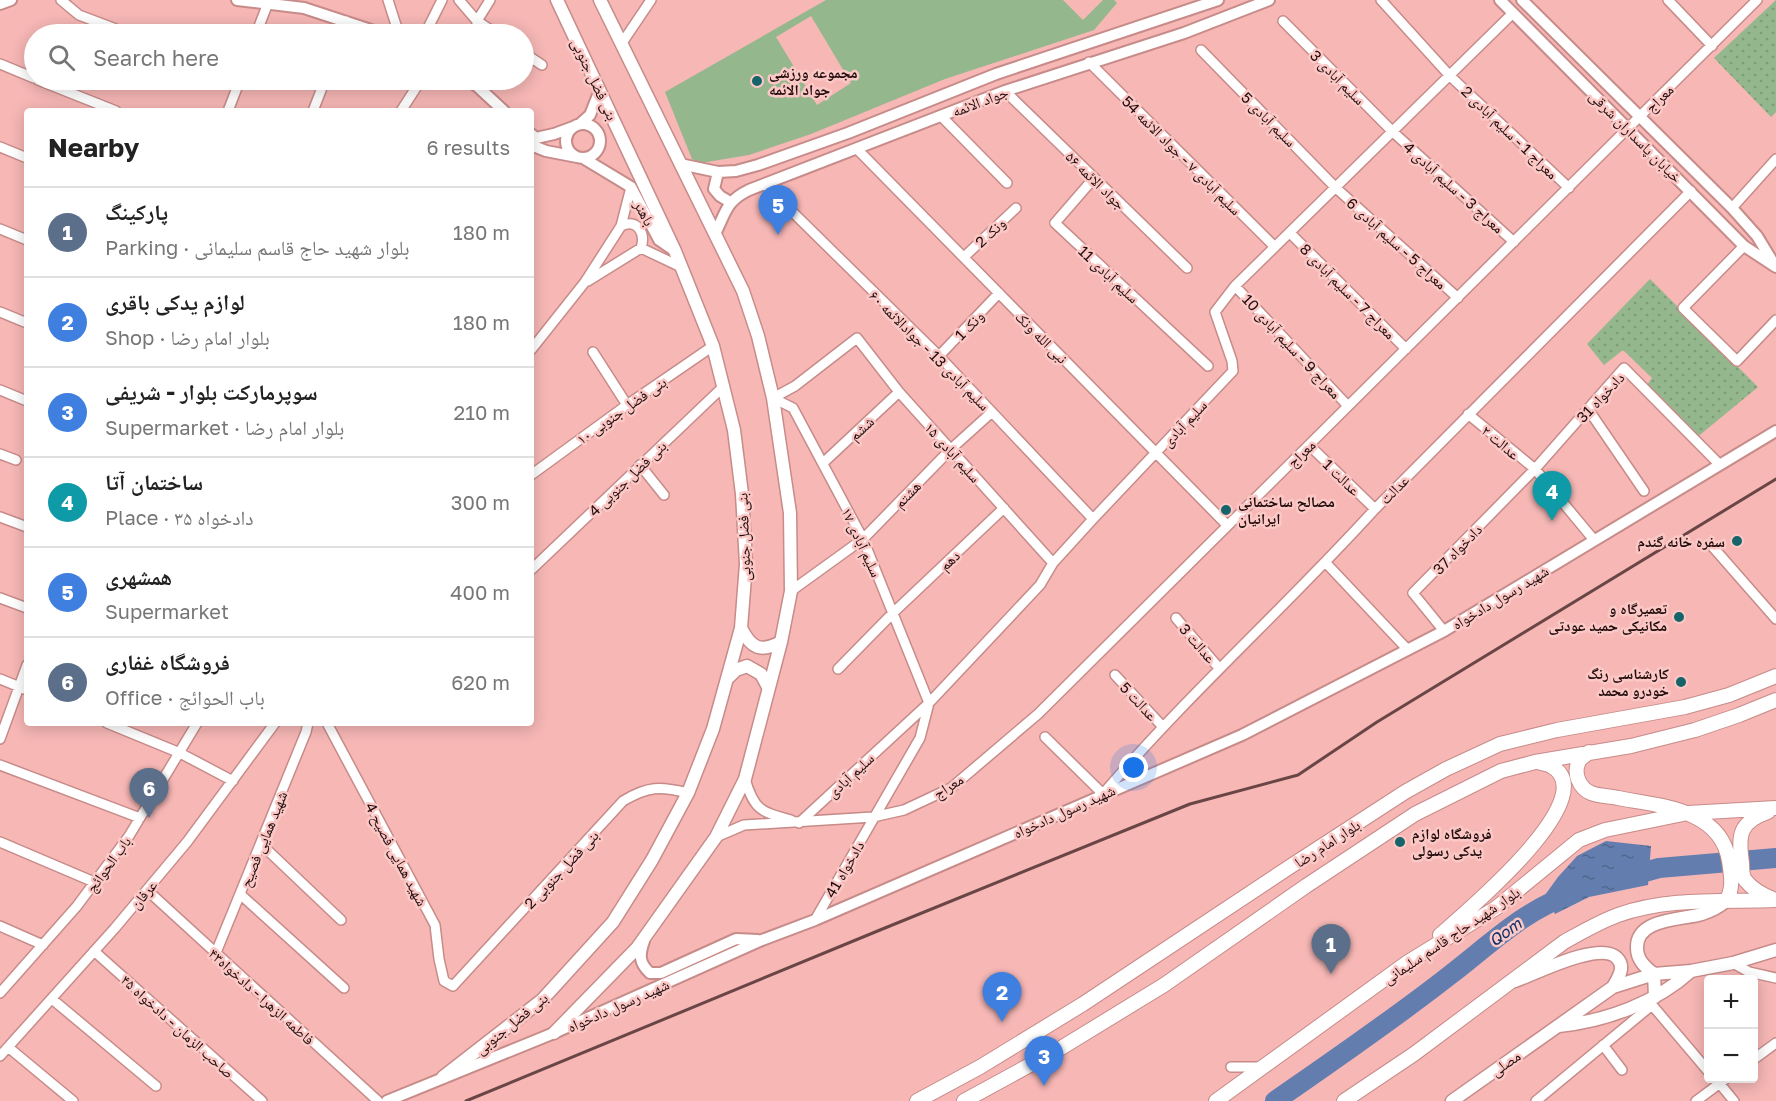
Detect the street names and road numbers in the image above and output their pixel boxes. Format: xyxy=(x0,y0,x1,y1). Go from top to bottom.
street label: بنی فضل جنوبی xyxy=(566,35,622,124)
street label: سلیم آبادی 3 xyxy=(1305,46,1369,110)
street label: معراج xyxy=(1641,80,1678,117)
street label: جواد الائمه xyxy=(949,82,1011,121)
street label: معراج 1 - سلیم آبادی 2 xyxy=(1457,82,1562,184)
street label: خیابان پاسداران شرقی xyxy=(1585,86,1686,188)
street label: سلیم آبادی 5 xyxy=(1236,88,1300,152)
street label: سلیم آبادی ۷ - جواد الائمه 54 xyxy=(1117,92,1246,220)
street label: معراج 3 - سلیم آبادی 4 xyxy=(1399,137,1508,238)
street label: جواد الائمه ۵۶ xyxy=(1062,147,1130,214)
street label: معراج 5 - سلیم آبادی 6 xyxy=(1342,193,1451,294)
street label: باهنر xyxy=(630,196,659,229)
street label: ونک 2 xyxy=(971,213,1010,251)
street label: معراج 7 - سلیم آبادی 8 xyxy=(1295,240,1400,344)
street label: سلیم آبادی 11 xyxy=(1074,242,1143,308)
street label: سلیم آبادی 13 - جوادالائمه ۶۰ xyxy=(865,286,994,415)
street label: معراج 9 - سلیم آبادی 10 xyxy=(1238,290,1345,403)
street label: ونک 1 xyxy=(951,307,988,344)
street label: نبی الله ونک xyxy=(1011,307,1072,368)
street label: دادخواه 31 xyxy=(1572,368,1628,427)
street label: بنی فضل جنوبی ۱۰ xyxy=(573,372,671,449)
street label: سلیم آبادی xyxy=(1158,396,1212,452)
street label: ششم xyxy=(845,412,879,446)
street label: سلیم آبادی ۱۵ xyxy=(920,418,985,487)
street label: عدالت ۲ xyxy=(1478,421,1524,463)
street label: معراج xyxy=(1283,435,1320,472)
street label: بنی فضل جنوبی 4 xyxy=(584,436,671,521)
street label: عدالت 1 xyxy=(1320,455,1365,499)
street label: عدالت xyxy=(1376,470,1413,507)
street label: هشتم xyxy=(890,477,926,513)
street label: بنی فضل جنوبی xyxy=(732,492,756,582)
street label: سلیم آبادی ۱۷ xyxy=(836,504,886,581)
street label: دادخواه 37 xyxy=(1429,520,1486,579)
street label: دهم xyxy=(935,546,964,575)
street label: شهید رسول دادخواه xyxy=(1448,561,1553,635)
street label: عدالت 3 xyxy=(1176,620,1220,667)
street label: عدالت 5 xyxy=(1117,678,1162,724)
street label: سلیم آبادی xyxy=(823,749,879,803)
street label: معراج xyxy=(930,770,968,804)
street label: شهید رسول دادخواه xyxy=(1010,780,1119,843)
street label: شهید همایی فصیح xyxy=(236,788,292,890)
street label: شهید همایی فصیح 4 xyxy=(360,799,432,910)
street label: بلوار امام رضا xyxy=(1291,815,1364,873)
street label: بنی فضل جنوبی 2 xyxy=(520,826,603,913)
street label: باب الحوائج xyxy=(82,833,136,897)
street label: دادخواه 41 xyxy=(821,837,868,901)
street label: عرفان xyxy=(126,875,162,914)
street label: بلوار شهید حاج قاسم سلیمانی xyxy=(1379,882,1524,989)
street label: فاطمه الزهرا - دادخواه۴۳ xyxy=(205,944,318,1049)
street label: صاحب الزمان - دادخواه ۴۵ xyxy=(116,970,238,1083)
street label: شهید رسول دادخواه xyxy=(564,974,673,1037)
street label: بنی فضل جنوبی xyxy=(471,988,552,1059)
street label: مصلی xyxy=(1487,1046,1525,1081)

